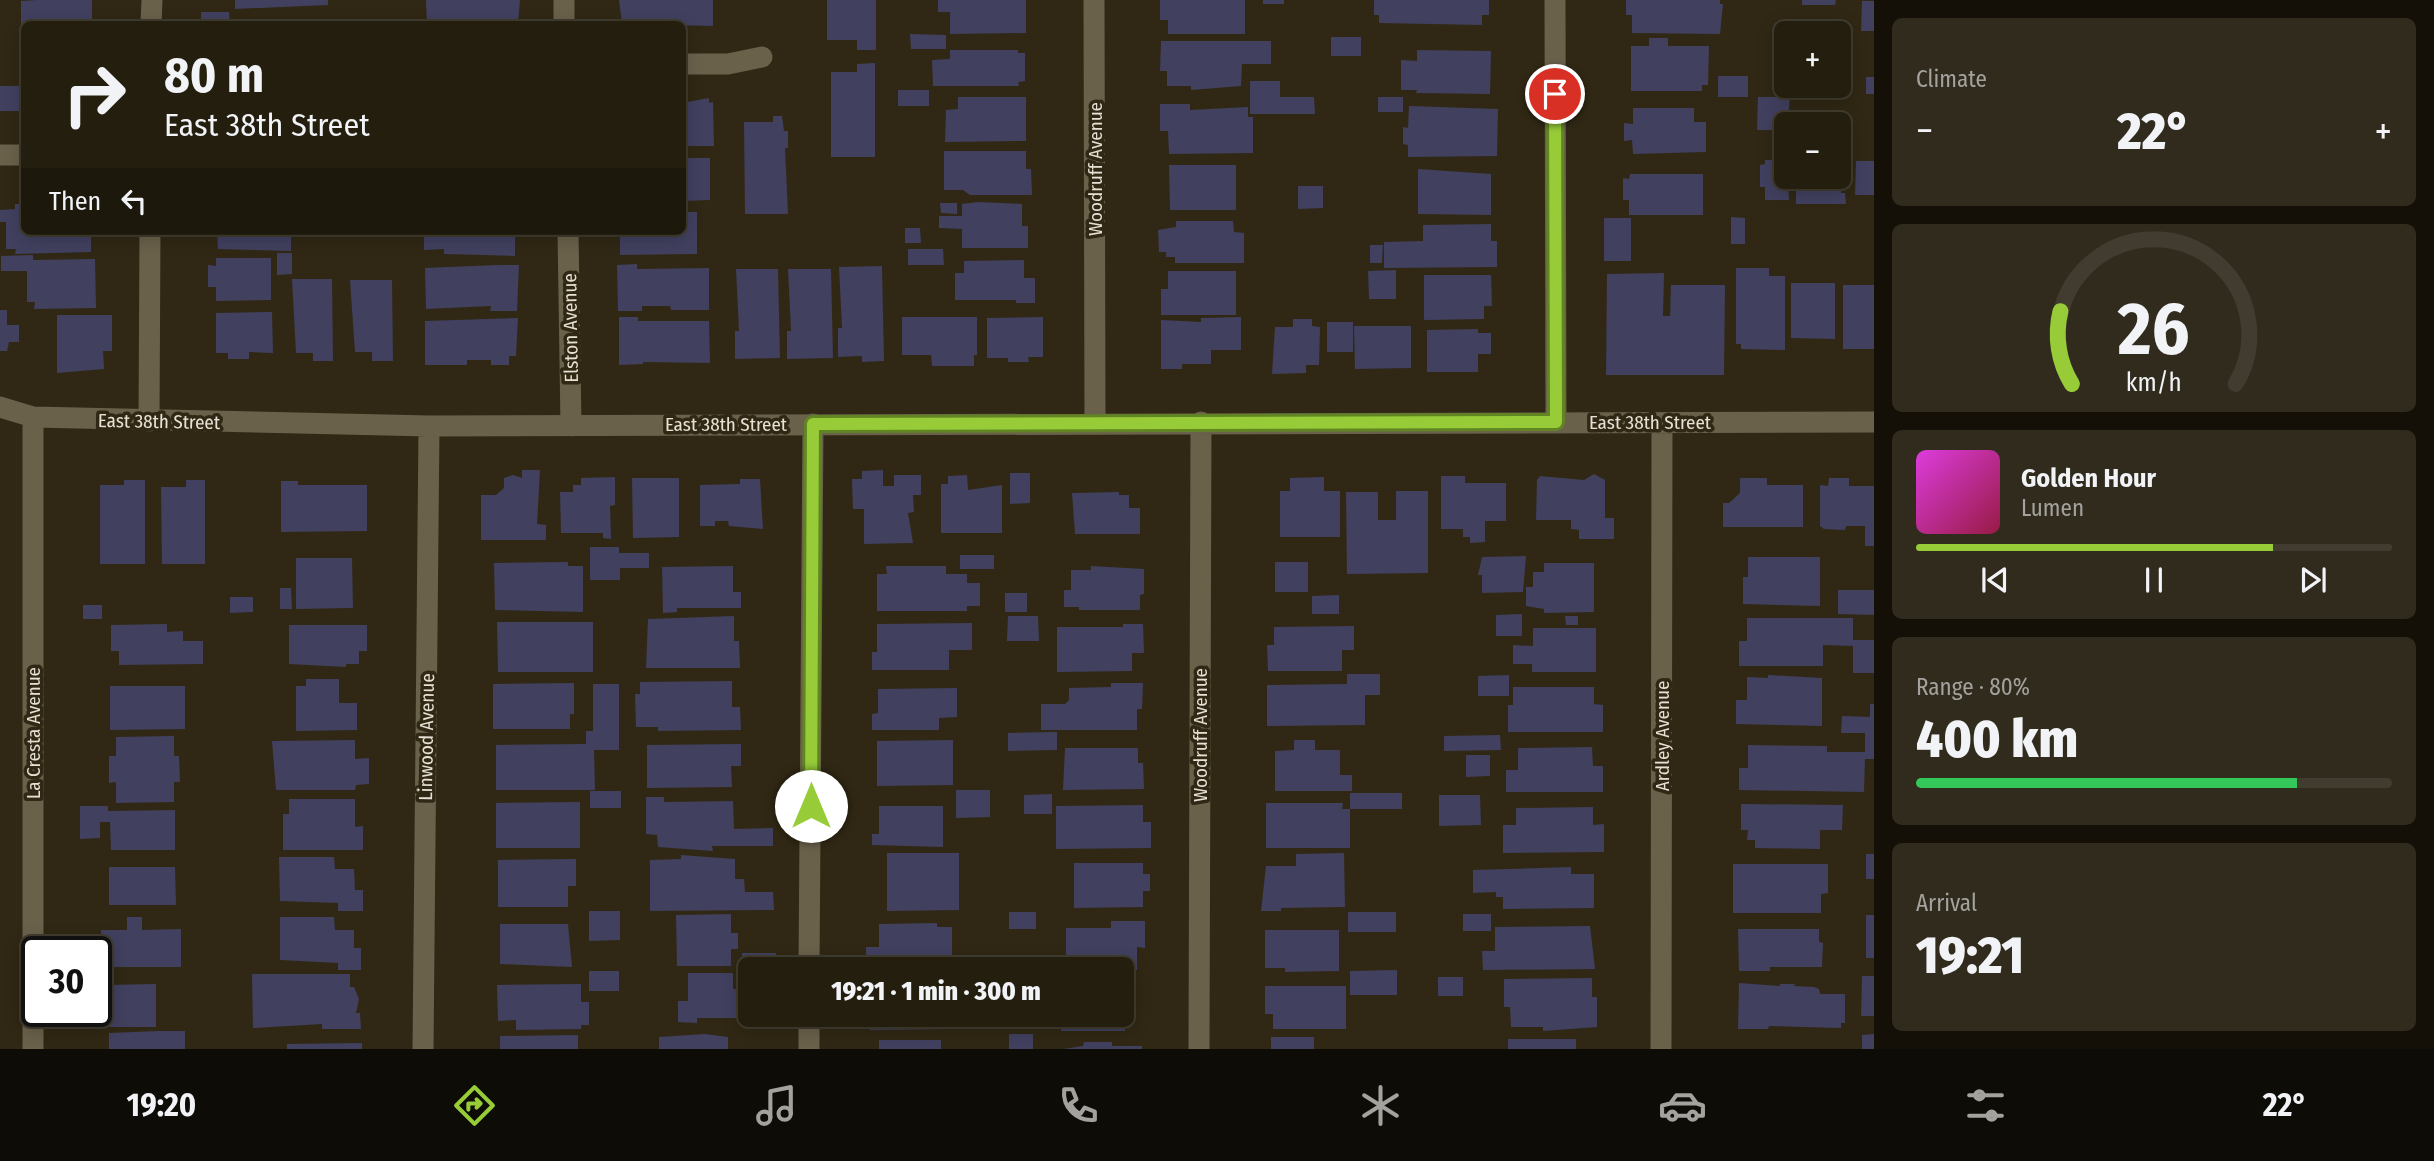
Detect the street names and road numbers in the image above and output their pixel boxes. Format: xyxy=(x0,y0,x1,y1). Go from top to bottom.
street label: Woodruff Avenue xyxy=(1084,102,1107,236)
street label: Elston Avenue xyxy=(558,273,583,383)
street label: East 38th Street xyxy=(98,409,221,434)
street label: East 38th Street xyxy=(1589,411,1712,434)
street label: East 38th Street xyxy=(665,413,788,436)
street label: La Cresta Avenue xyxy=(22,667,45,799)
street label: Woodruff Avenue xyxy=(1189,668,1212,802)
street label: Linwood Avenue xyxy=(414,673,439,801)
street label: Ardley Avenue xyxy=(1651,681,1674,791)

